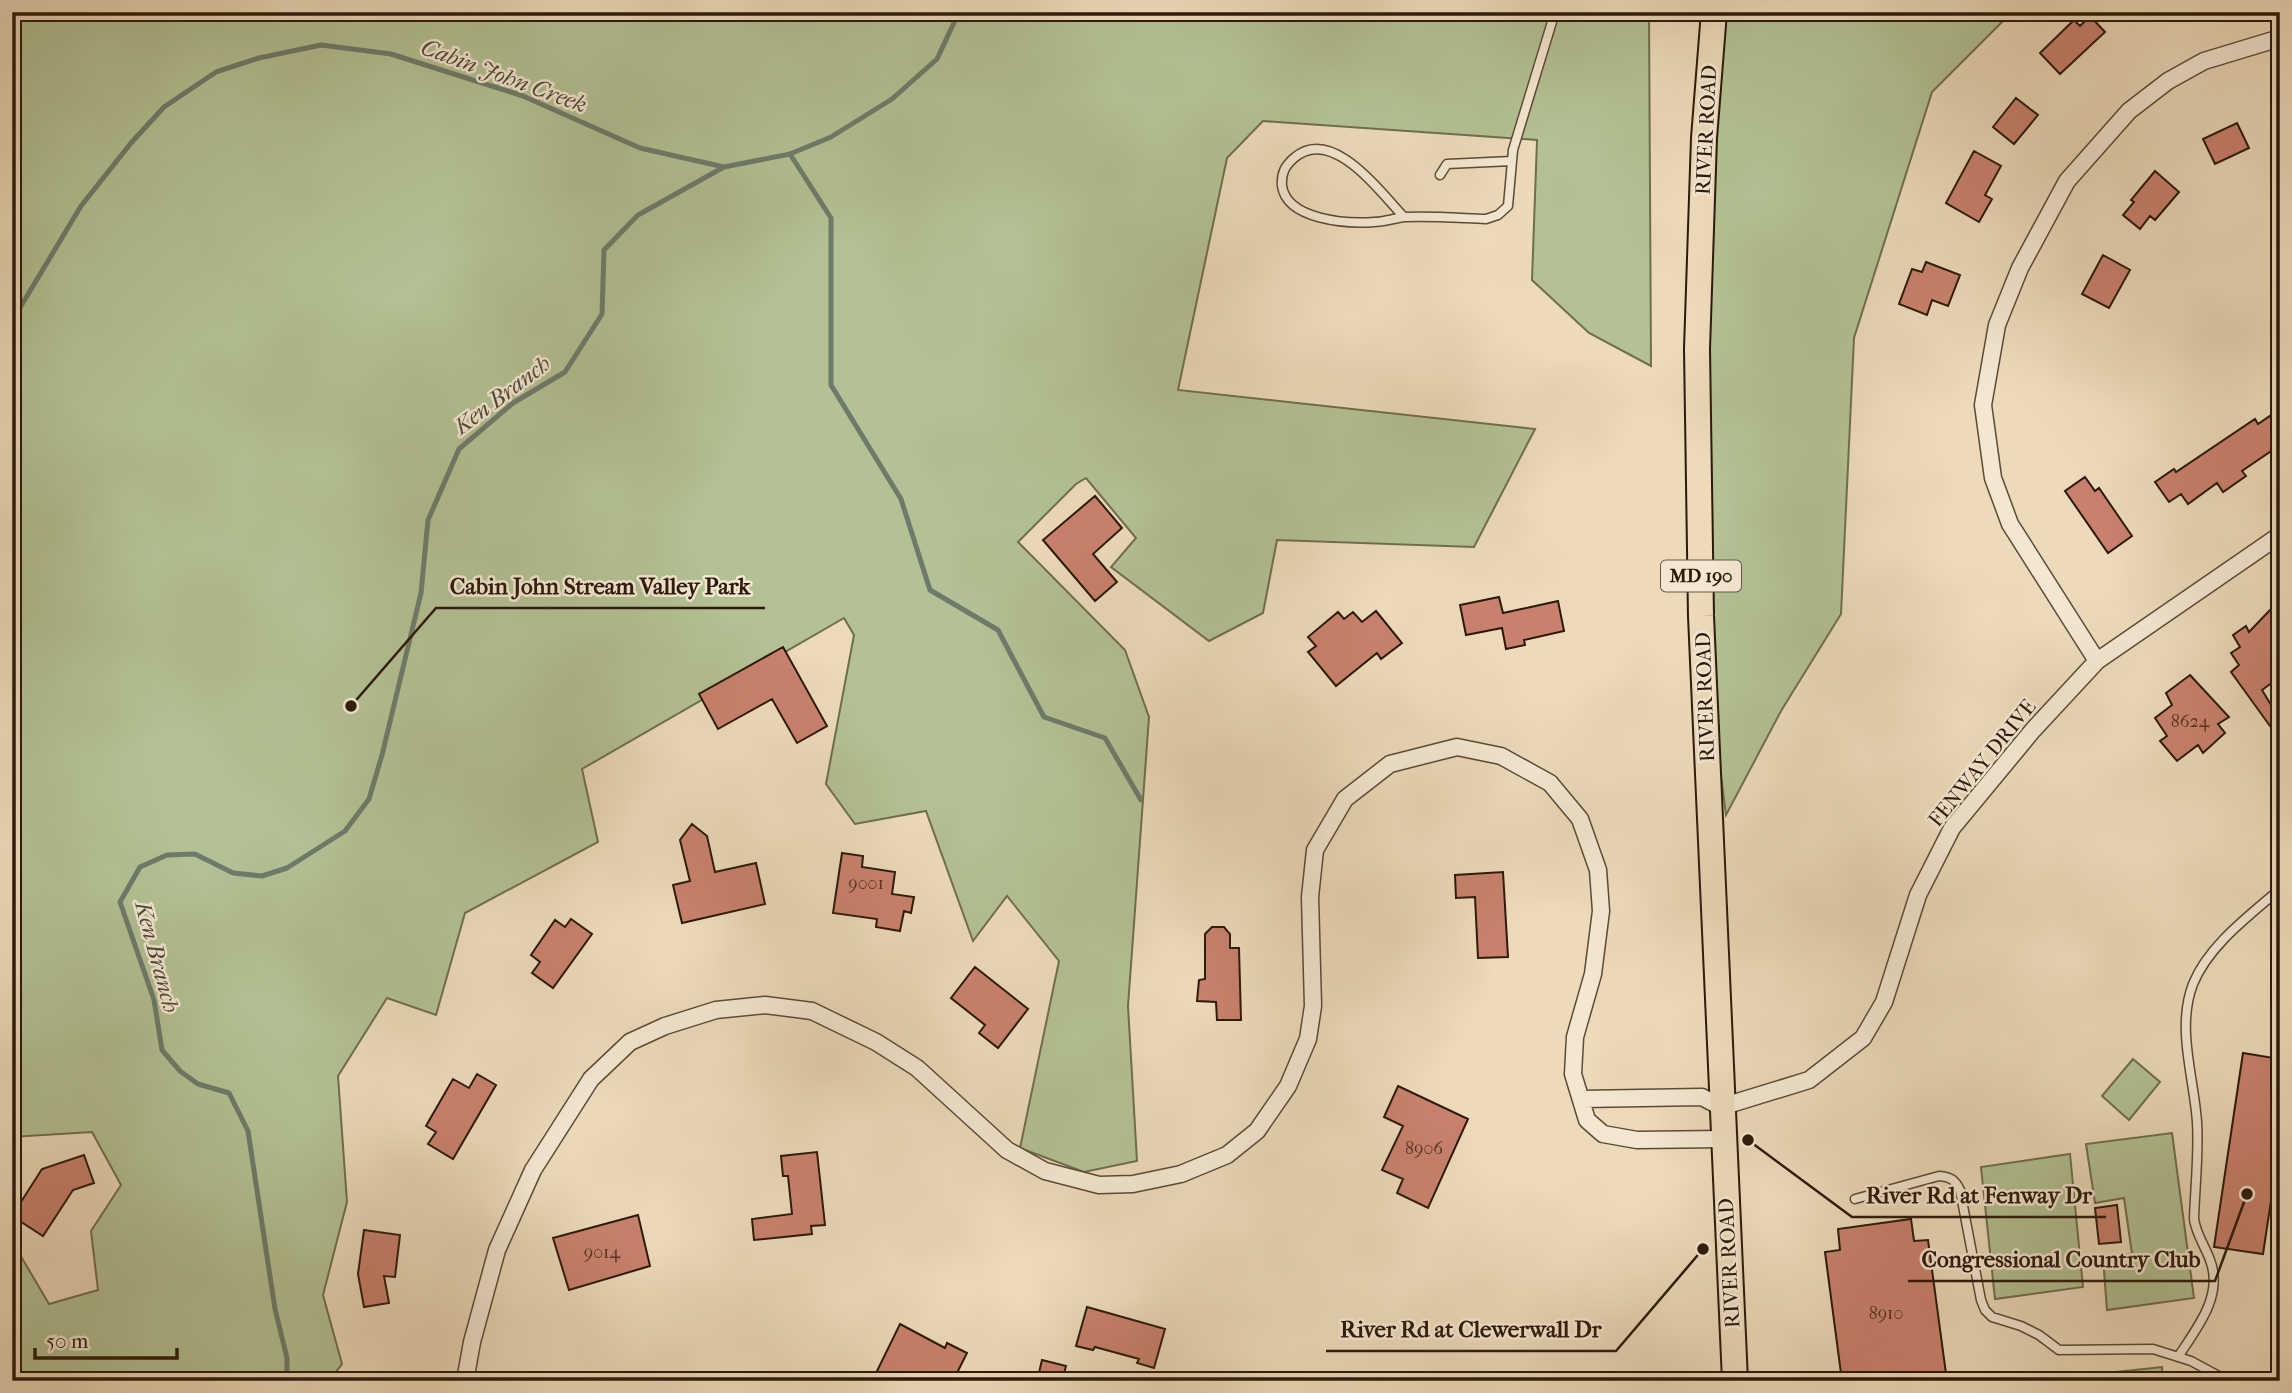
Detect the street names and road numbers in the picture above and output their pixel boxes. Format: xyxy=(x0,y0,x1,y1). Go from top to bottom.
street label: RIVER ROAD xyxy=(1691,64,1721,196)
road number: MD 190 xyxy=(1661,561,1741,592)
street label: RIVER ROAD xyxy=(1691,632,1719,762)
street label: FENWAY DRIVE xyxy=(1923,694,2041,831)
street label: RIVER ROAD xyxy=(1714,1197,1744,1329)

